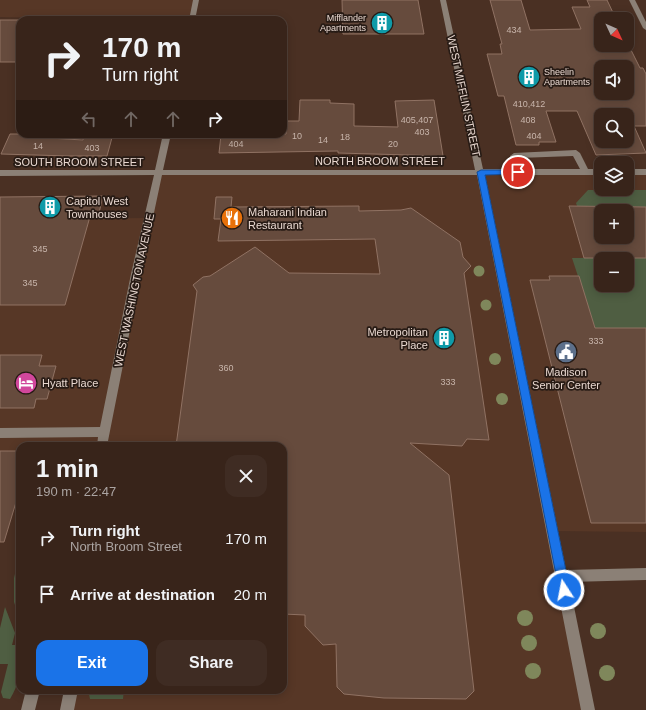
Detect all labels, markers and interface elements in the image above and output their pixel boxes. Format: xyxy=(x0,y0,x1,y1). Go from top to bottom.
building icon: Mifflander Apartments xyxy=(369,10,395,36)
north arrow xyxy=(594,12,634,52)
map controls xyxy=(594,12,634,292)
place label: Mifflander Apartments xyxy=(320,13,366,33)
house number: 434 xyxy=(506,25,522,35)
icon: right xyxy=(36,32,88,84)
text: 170 m xyxy=(102,32,181,63)
street label: WEST MIFFLIN STREET xyxy=(445,34,483,158)
button: sound xyxy=(594,60,634,100)
building icon: Sheelin Apartments xyxy=(516,64,542,90)
text: Turn right xyxy=(102,65,178,85)
place label: Sheelin Apartments xyxy=(544,67,591,87)
house number: 410,412 xyxy=(513,99,545,109)
icon: left xyxy=(78,108,100,130)
icon: ahead xyxy=(120,108,142,130)
icon: ahead xyxy=(162,108,184,130)
icon: right xyxy=(204,108,226,130)
button: search xyxy=(594,108,634,148)
house number: 405,407 xyxy=(401,115,433,125)
house number: 408 xyxy=(520,115,536,125)
house number: 403 xyxy=(414,127,430,137)
house number: 10 xyxy=(292,131,302,141)
house number: 404 xyxy=(526,131,542,141)
house number: 18 xyxy=(340,132,350,142)
house number: 14 xyxy=(318,135,328,145)
house number: 404 xyxy=(228,139,244,149)
house number: 20 xyxy=(388,139,398,149)
house number: 14 xyxy=(33,141,43,151)
house number: 403 xyxy=(84,143,100,153)
street label: NORTH BROOM STREET xyxy=(315,155,445,167)
pin xyxy=(501,155,535,189)
street label: SOUTH BROOM STREET xyxy=(14,156,144,168)
button: layers xyxy=(594,156,634,196)
icon: arrive xyxy=(507,161,529,183)
building icon: Capitol West Townhouses xyxy=(37,194,63,220)
place label: Capitol West Townhouses xyxy=(66,195,128,220)
button: + xyxy=(594,204,634,244)
restaurant icon: Maharani Indian Restaurant xyxy=(219,205,245,231)
place label: Maharani Indian Restaurant xyxy=(248,206,327,231)
street label: WEST WASHINGTON AVENUE xyxy=(112,212,156,368)
house number: 345 xyxy=(32,244,48,254)
button: − xyxy=(594,252,634,292)
house number: 345 xyxy=(22,278,38,288)
building icon: Metropolitan Place xyxy=(431,325,457,351)
place label: Metropolitan Place xyxy=(367,326,428,351)
house number: 333 xyxy=(588,336,604,346)
public building icon: Madison Senior Center xyxy=(553,339,579,365)
house number: 360 xyxy=(218,363,234,373)
place label: Madison Senior Center xyxy=(532,366,600,391)
hotel icon: Hyatt Place xyxy=(13,370,39,396)
place label: Hyatt Place xyxy=(42,377,98,389)
house number: 333 xyxy=(440,377,456,387)
text: 1 min xyxy=(36,455,99,482)
button: close xyxy=(225,455,267,497)
text: 190 m · 22:47 xyxy=(36,484,116,499)
text: Turn right xyxy=(70,522,140,539)
icon: right xyxy=(36,527,58,549)
text: 170 m xyxy=(225,530,267,547)
text: North Broom Street xyxy=(70,539,182,554)
position arrow xyxy=(543,569,585,611)
icon: arrive xyxy=(36,583,58,605)
text: Arrive at destination xyxy=(70,586,215,603)
text: 20 m xyxy=(234,586,267,603)
button: Exit xyxy=(36,640,148,686)
button: Share xyxy=(156,640,267,686)

